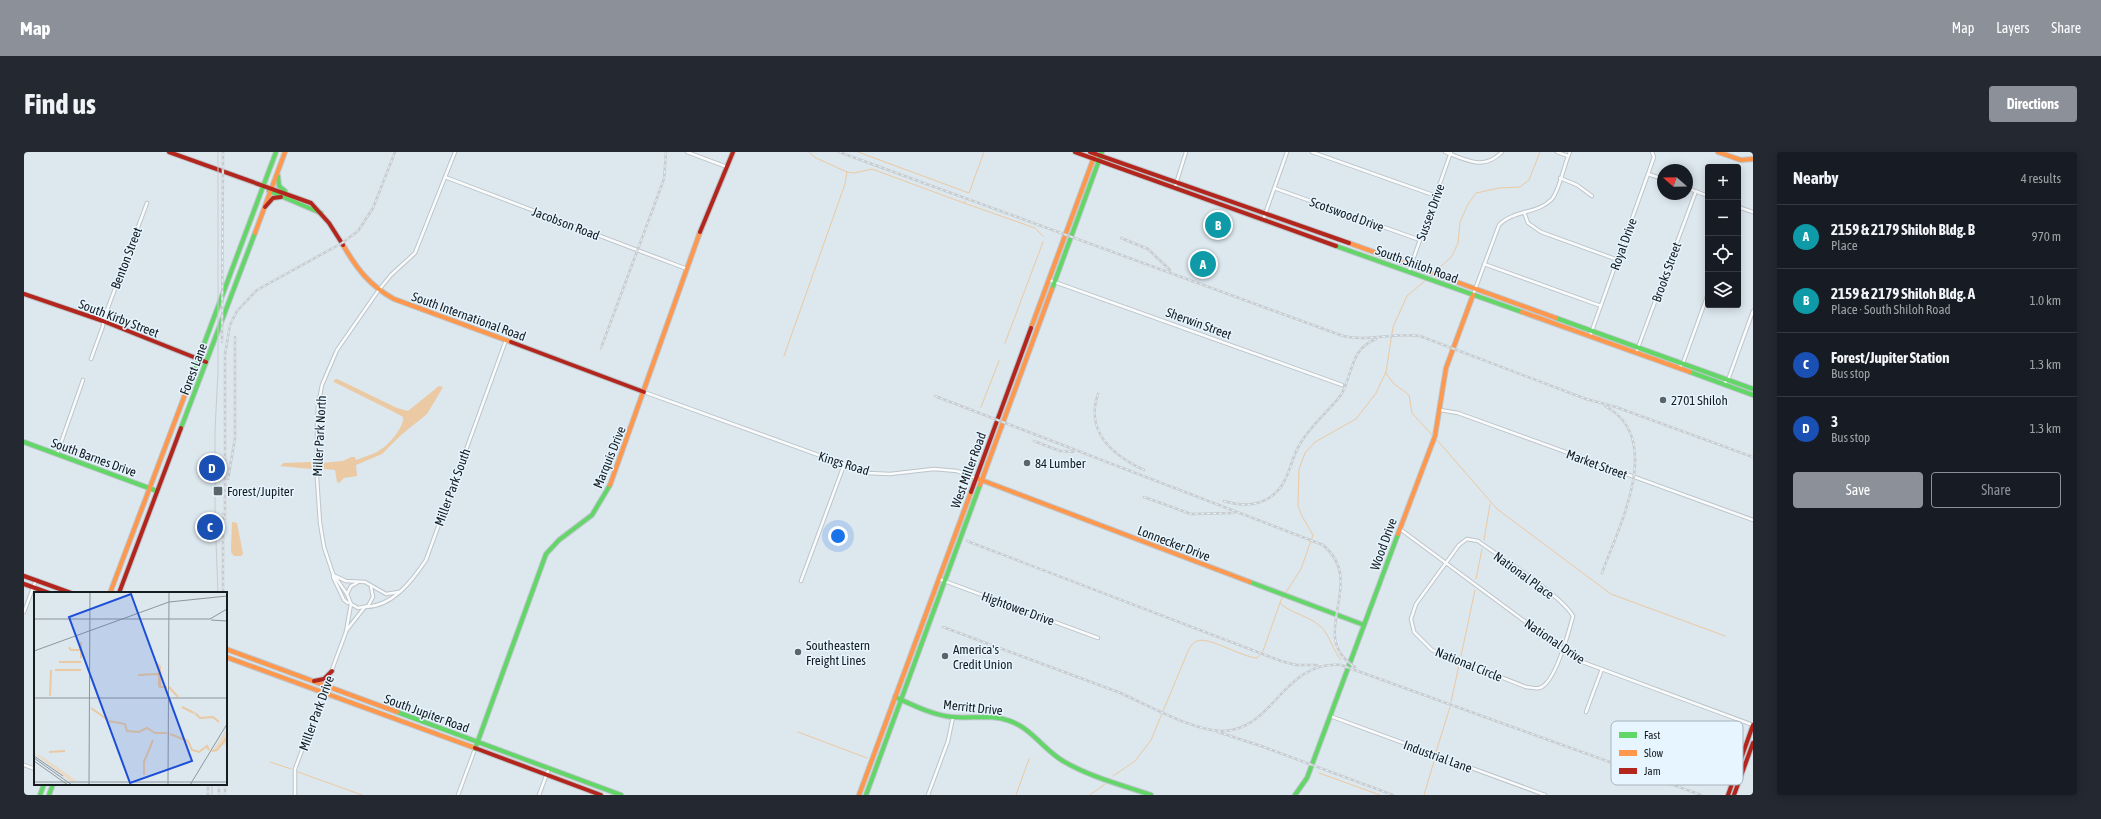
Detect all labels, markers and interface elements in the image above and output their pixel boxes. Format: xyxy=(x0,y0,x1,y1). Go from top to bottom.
text: Map xyxy=(20,17,51,39)
text: Map xyxy=(1952,20,1974,36)
text: Layers xyxy=(1996,20,2029,36)
text: Share xyxy=(2051,20,2081,36)
button: Directions xyxy=(1989,86,2077,122)
text: Find us xyxy=(24,88,96,120)
north arrow xyxy=(1657,164,1693,200)
map controls xyxy=(1705,164,1741,308)
button: + xyxy=(1705,164,1741,200)
text: Nearby xyxy=(1793,168,1839,188)
text: 4 results xyxy=(2021,171,2061,186)
street label: Sussex Drive xyxy=(1413,182,1448,242)
street label: Scotswood Drive xyxy=(1308,194,1386,235)
button: − xyxy=(1705,200,1741,236)
street label: Jacobson Road xyxy=(530,204,602,243)
pin: B xyxy=(1205,210,1231,240)
street label: Royal Drive xyxy=(1607,216,1640,272)
text: 2159 & 2179 Shiloh Bldg. B xyxy=(1831,221,1975,238)
street label: Benton Street xyxy=(108,225,145,291)
text: A xyxy=(1803,229,1809,244)
text: 970 m xyxy=(2032,229,2061,244)
button: locate xyxy=(1705,236,1741,272)
text: Place xyxy=(1831,238,1858,253)
street label: Brooks Street xyxy=(1649,240,1684,304)
street label: South Shiloh Road xyxy=(1373,243,1460,286)
pin: A xyxy=(1190,249,1216,279)
button: layers xyxy=(1705,272,1741,308)
text: 2159 & 2179 Shiloh Bldg. A xyxy=(1831,285,1975,302)
street label: South International Road xyxy=(410,289,528,344)
text: B xyxy=(1803,293,1809,308)
text: 1.0 km xyxy=(2030,293,2061,308)
street label: South Kirby Street xyxy=(77,296,161,341)
text: Place · South Shiloh Road xyxy=(1831,302,1951,317)
street label: Sherwin Street xyxy=(1164,305,1234,342)
street label: Forest Lane xyxy=(177,341,210,397)
text: Forest/Jupiter Station xyxy=(1831,349,1949,366)
text: C xyxy=(1803,357,1809,372)
text: 1.3 km xyxy=(2030,357,2061,372)
text: Bus stop xyxy=(1831,366,1870,381)
place label: 2701 Shiloh xyxy=(1671,393,1728,408)
street label: Miller Park North xyxy=(310,395,329,477)
marker: 2701 Shiloh xyxy=(1658,395,1668,405)
text: 3 xyxy=(1831,413,1838,430)
text: D xyxy=(1802,421,1810,436)
text: 1.3 km xyxy=(2030,421,2061,436)
street label: Marquis Drive xyxy=(590,424,629,490)
street label: West Miller Road xyxy=(948,430,989,510)
text: Bus stop xyxy=(1831,430,1870,445)
street label: South Barnes Drive xyxy=(49,435,139,480)
street label: Miller Park South xyxy=(432,446,473,528)
street label: Market Street xyxy=(1564,446,1630,483)
street label: Kings Road xyxy=(817,449,871,478)
pin: D xyxy=(199,453,225,483)
place label: 84 Lumber xyxy=(1035,456,1086,471)
marker: 84 Lumber xyxy=(1022,458,1032,468)
button: Save xyxy=(1793,472,1923,508)
button: Share xyxy=(1931,472,2061,508)
place label: Forest/Jupiter xyxy=(227,484,294,499)
marker: Forest/Jupiter xyxy=(212,485,224,497)
pin: C xyxy=(197,512,223,542)
street label: Wood Drive xyxy=(1367,516,1400,572)
street label: Lonnecker Drive xyxy=(1135,523,1212,564)
your location xyxy=(828,526,848,546)
street label: National Place xyxy=(1491,549,1557,602)
street label: Hightower Drive xyxy=(979,588,1056,629)
inset map xyxy=(34,592,227,785)
street label: National Drive xyxy=(1522,616,1588,667)
place label: Southeastern Freight Lines xyxy=(806,638,870,668)
place label: America's Credit Union xyxy=(953,642,1013,672)
street label: National Circle xyxy=(1433,644,1505,685)
marker: Southeastern Freight Lines xyxy=(793,647,803,657)
marker: America's Credit Union xyxy=(940,651,950,661)
street label: Miller Park Drive xyxy=(296,674,337,753)
street label: South Jupiter Road xyxy=(382,691,471,736)
street label: Merritt Drive xyxy=(942,697,1004,718)
legend xyxy=(1611,721,1743,785)
text: Fast xyxy=(1644,729,1660,741)
street label: Industrial Lane xyxy=(1402,737,1474,776)
text: Slow xyxy=(1644,747,1663,759)
text: Jam xyxy=(1644,765,1661,777)

